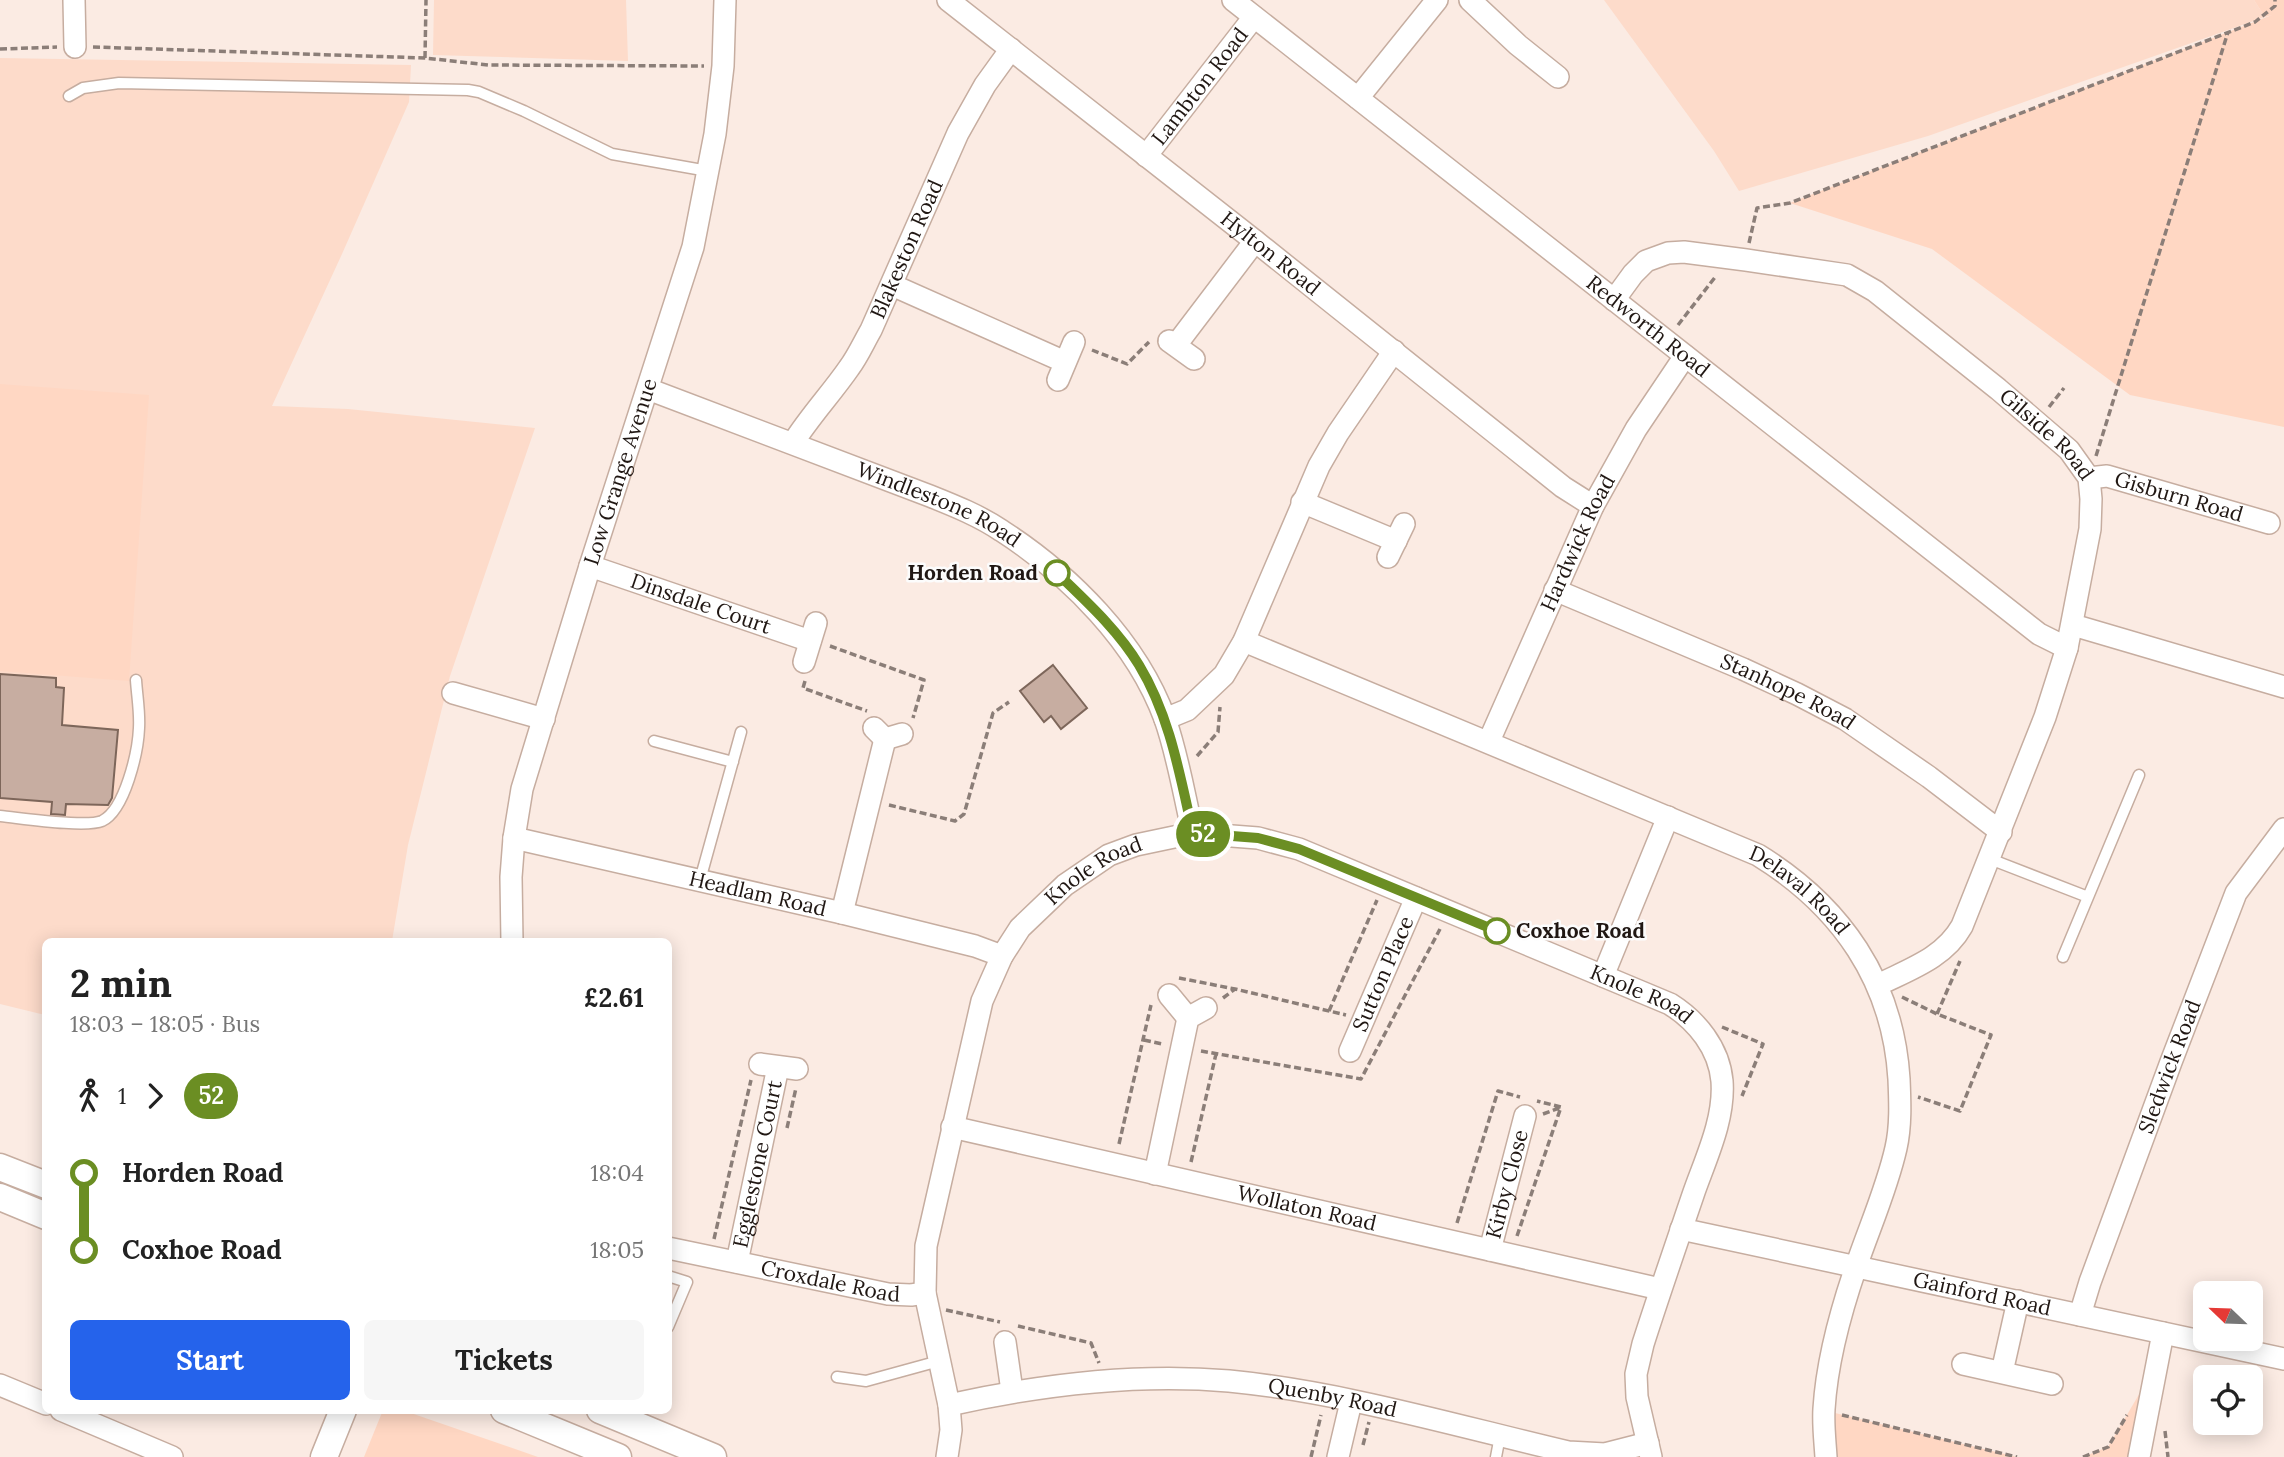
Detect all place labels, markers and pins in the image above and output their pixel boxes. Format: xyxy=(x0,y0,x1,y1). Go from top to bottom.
place label: Horden Road xyxy=(908,559,1038,586)
marker: Horden Road xyxy=(1044,560,1070,586)
place label: Coxhoe Road xyxy=(1516,917,1645,944)
marker: Coxhoe Road xyxy=(1484,918,1510,944)

